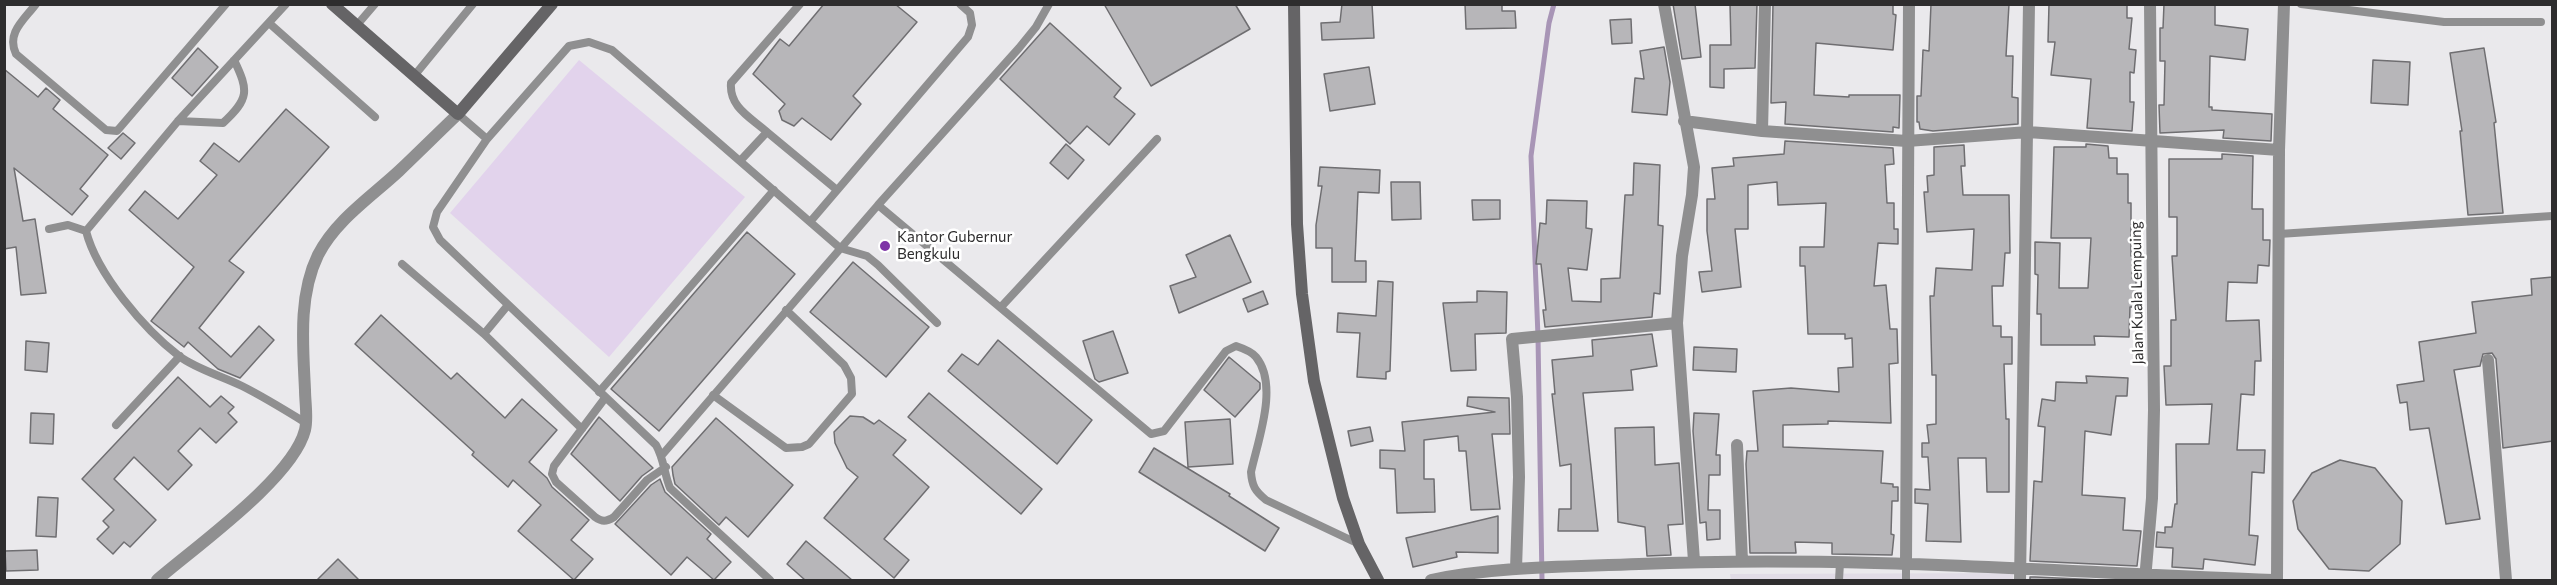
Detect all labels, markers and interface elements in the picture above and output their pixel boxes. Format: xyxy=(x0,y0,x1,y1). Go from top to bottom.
street label: Jalan Kuala Lempuing xyxy=(2127,221,2147,365)
place label: Kantor Gubernur Bengkulu xyxy=(897,228,1012,263)
marker: Kantor Gubernur Bengkulu xyxy=(878,239,892,253)

